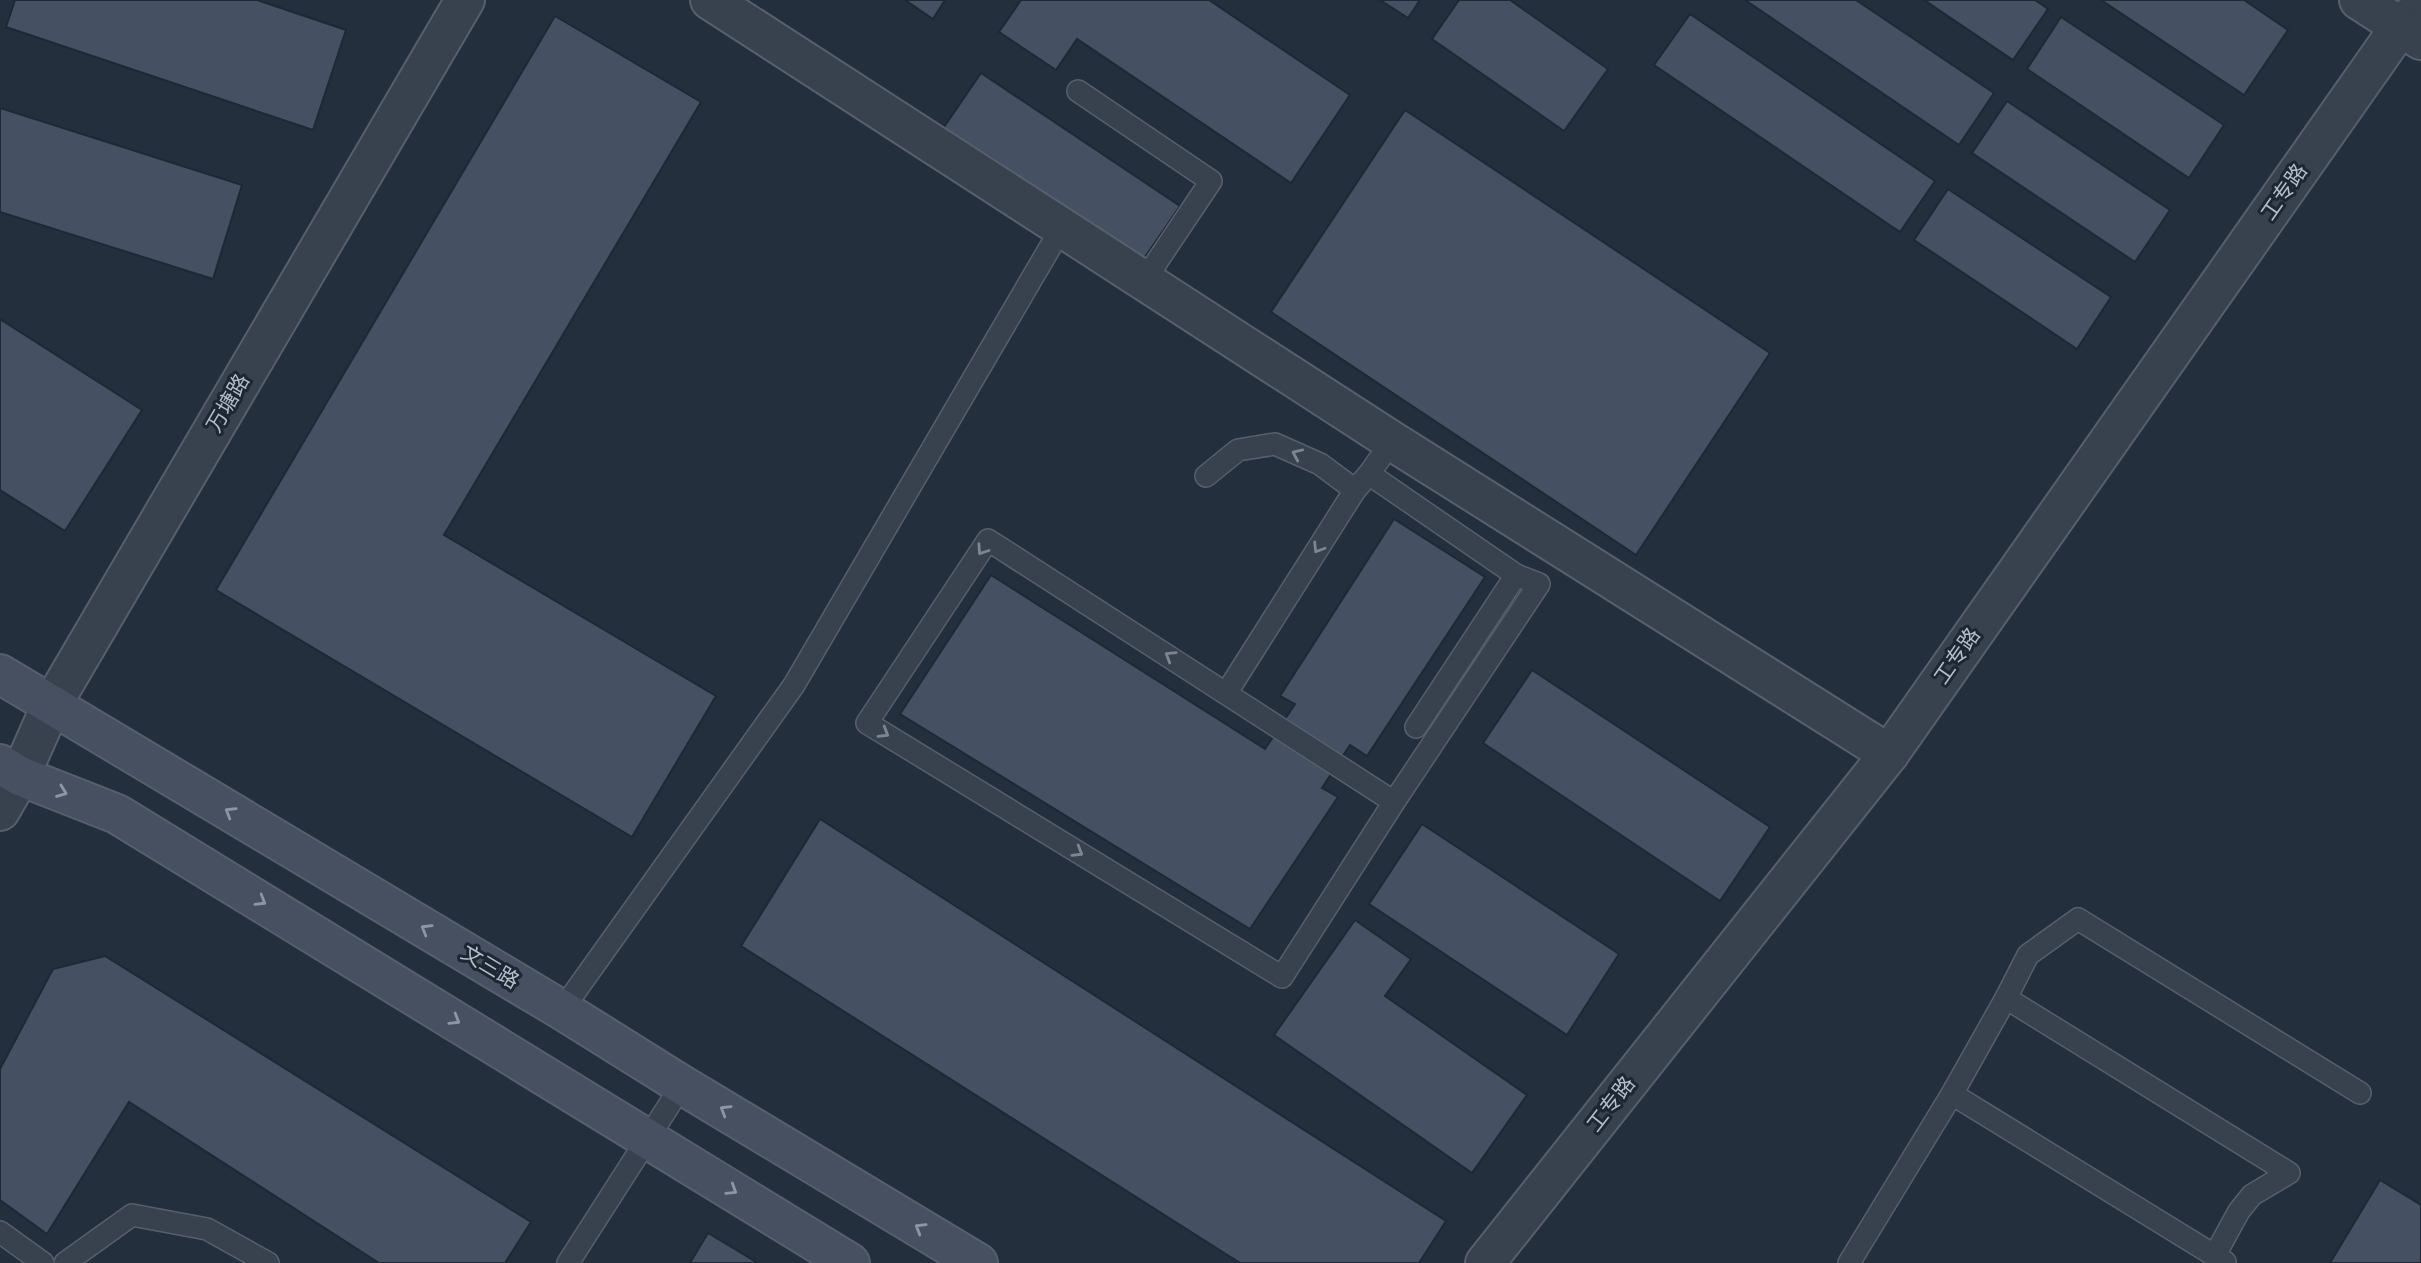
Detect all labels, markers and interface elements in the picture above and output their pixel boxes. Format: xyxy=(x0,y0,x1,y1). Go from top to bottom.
street label: 工专路 xyxy=(2255,159,2312,225)
street label: 万塘路 xyxy=(201,369,254,436)
one-way arrow xyxy=(1292,448,1304,462)
one-way arrow xyxy=(1314,540,1327,553)
one-way arrow xyxy=(977,542,990,555)
street label: 工专路 xyxy=(1928,623,1985,689)
one-way arrow xyxy=(1164,651,1177,664)
one-way arrow xyxy=(876,725,889,738)
one-way arrow xyxy=(55,784,67,798)
one-way arrow xyxy=(225,808,238,821)
one-way arrow xyxy=(1071,844,1084,857)
one-way arrow xyxy=(253,893,266,906)
one-way arrow xyxy=(420,924,433,937)
street label: 文三路 xyxy=(457,940,524,994)
one-way arrow xyxy=(447,1011,460,1024)
street label: 工专路 xyxy=(1581,1071,1640,1136)
one-way arrow xyxy=(719,1106,732,1119)
one-way arrow xyxy=(725,1182,738,1195)
one-way arrow xyxy=(914,1223,927,1236)

